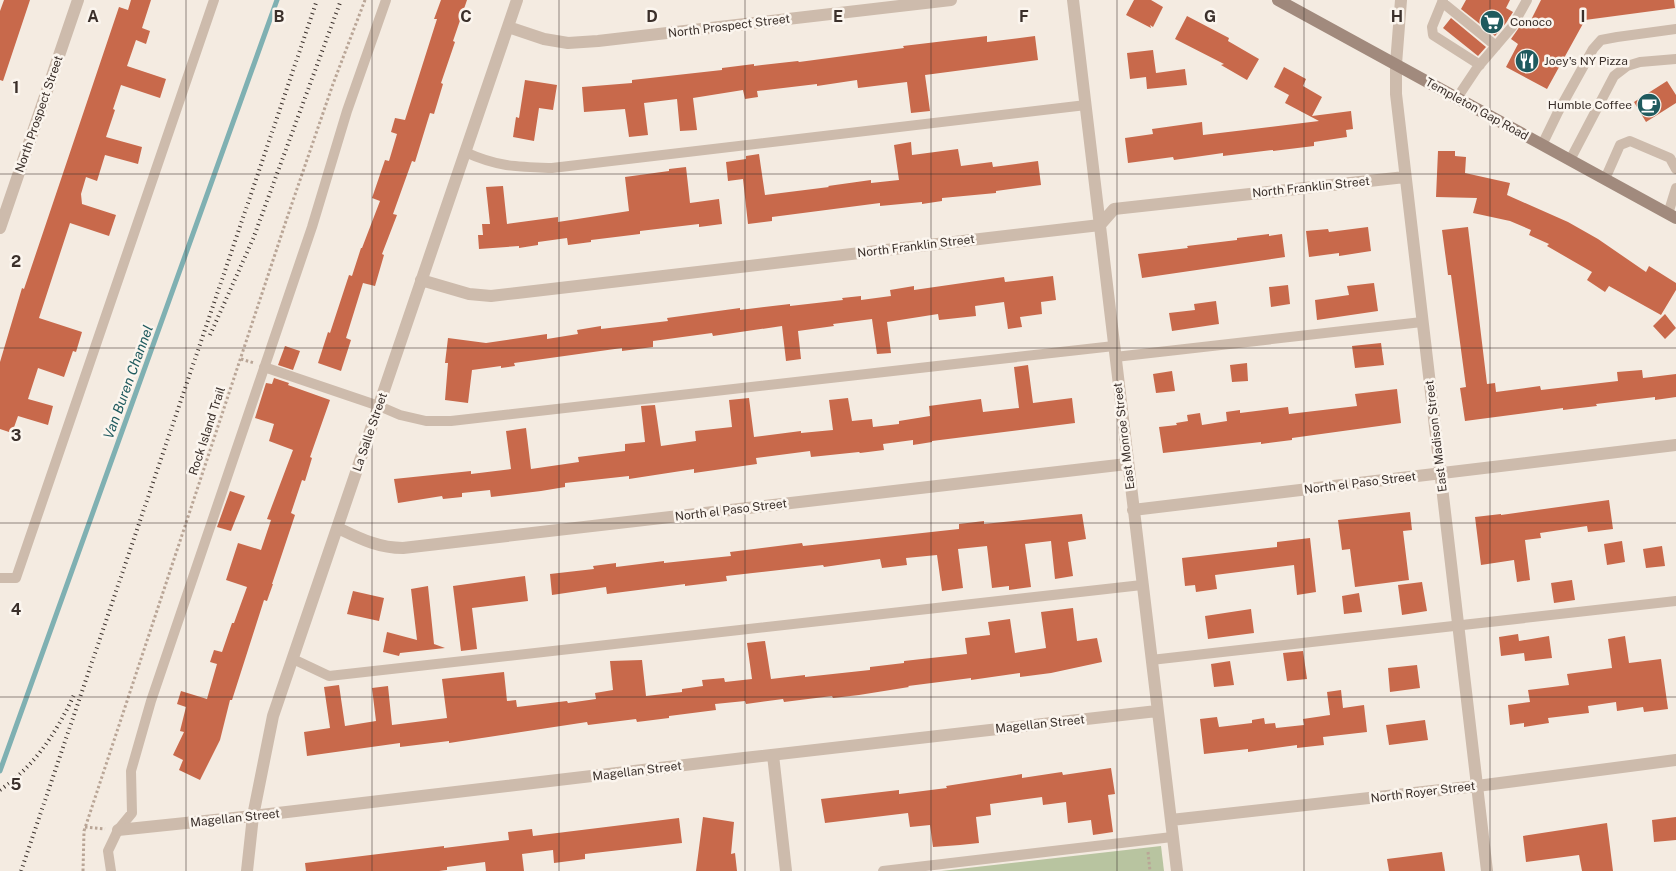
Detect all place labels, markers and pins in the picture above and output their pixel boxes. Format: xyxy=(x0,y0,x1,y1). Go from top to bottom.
supermarket icon: Conoco xyxy=(1479,9,1505,35)
place label: Conoco xyxy=(1510,15,1552,29)
restaurant icon: Joey's NY Pizza xyxy=(1514,48,1540,74)
place label: Joey's NY Pizza xyxy=(1544,54,1628,68)
cafe icon: Humble Coffee xyxy=(1636,92,1662,118)
place label: Humble Coffee xyxy=(1548,98,1632,112)

